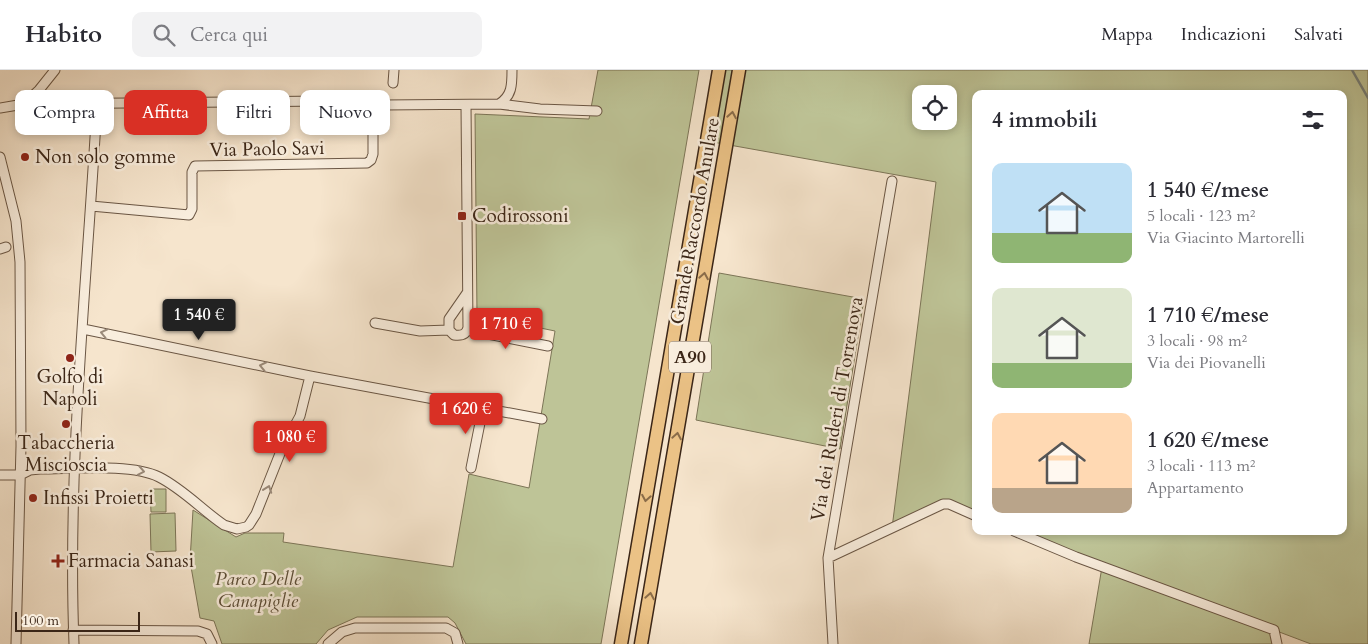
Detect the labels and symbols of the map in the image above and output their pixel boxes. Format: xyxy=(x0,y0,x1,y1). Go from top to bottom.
one-way arrow xyxy=(726,111,736,120)
street label: Grande Raccordo Anulare xyxy=(664,116,726,326)
street label: Via Paolo Savi xyxy=(209,135,325,163)
place label: Non solo gomme xyxy=(35,144,176,170)
marker: Non solo gomme xyxy=(19,151,31,163)
place label: Codirossoni xyxy=(472,203,569,229)
marker: Codirossoni xyxy=(456,210,468,222)
one-way arrow xyxy=(699,271,709,280)
street label: Via dei Ruderi di Torrenova xyxy=(804,295,870,523)
pin: 1 540 € xyxy=(153,298,245,341)
pin: 1 710 € xyxy=(460,308,552,350)
one-way arrow xyxy=(99,329,108,339)
road number: A90 xyxy=(669,342,711,372)
marker: Golfo di Napoli xyxy=(64,352,76,364)
one-way arrow xyxy=(258,361,267,372)
place label: Golfo di Napoli xyxy=(37,364,103,412)
pin: 1 620 € xyxy=(420,392,512,435)
marker: Tabaccheria Miscioscia xyxy=(60,418,72,430)
pin: 1 080 € xyxy=(244,420,336,463)
place label: Tabaccheria Miscioscia xyxy=(17,430,115,478)
one-way arrow xyxy=(671,431,681,440)
one-way arrow xyxy=(136,466,145,476)
place label: Infissi Proietti xyxy=(43,485,154,511)
one-way arrow xyxy=(262,485,272,493)
marker: Infissi Proietti xyxy=(27,492,39,504)
one-way arrow xyxy=(642,493,652,502)
place label: Farmacia Sanasi xyxy=(68,548,194,574)
marker: Farmacia Sanasi xyxy=(52,555,64,567)
park label: Parco Delle Canapiglie xyxy=(215,566,302,614)
one-way arrow xyxy=(644,592,654,600)
scale bar xyxy=(15,609,140,632)

